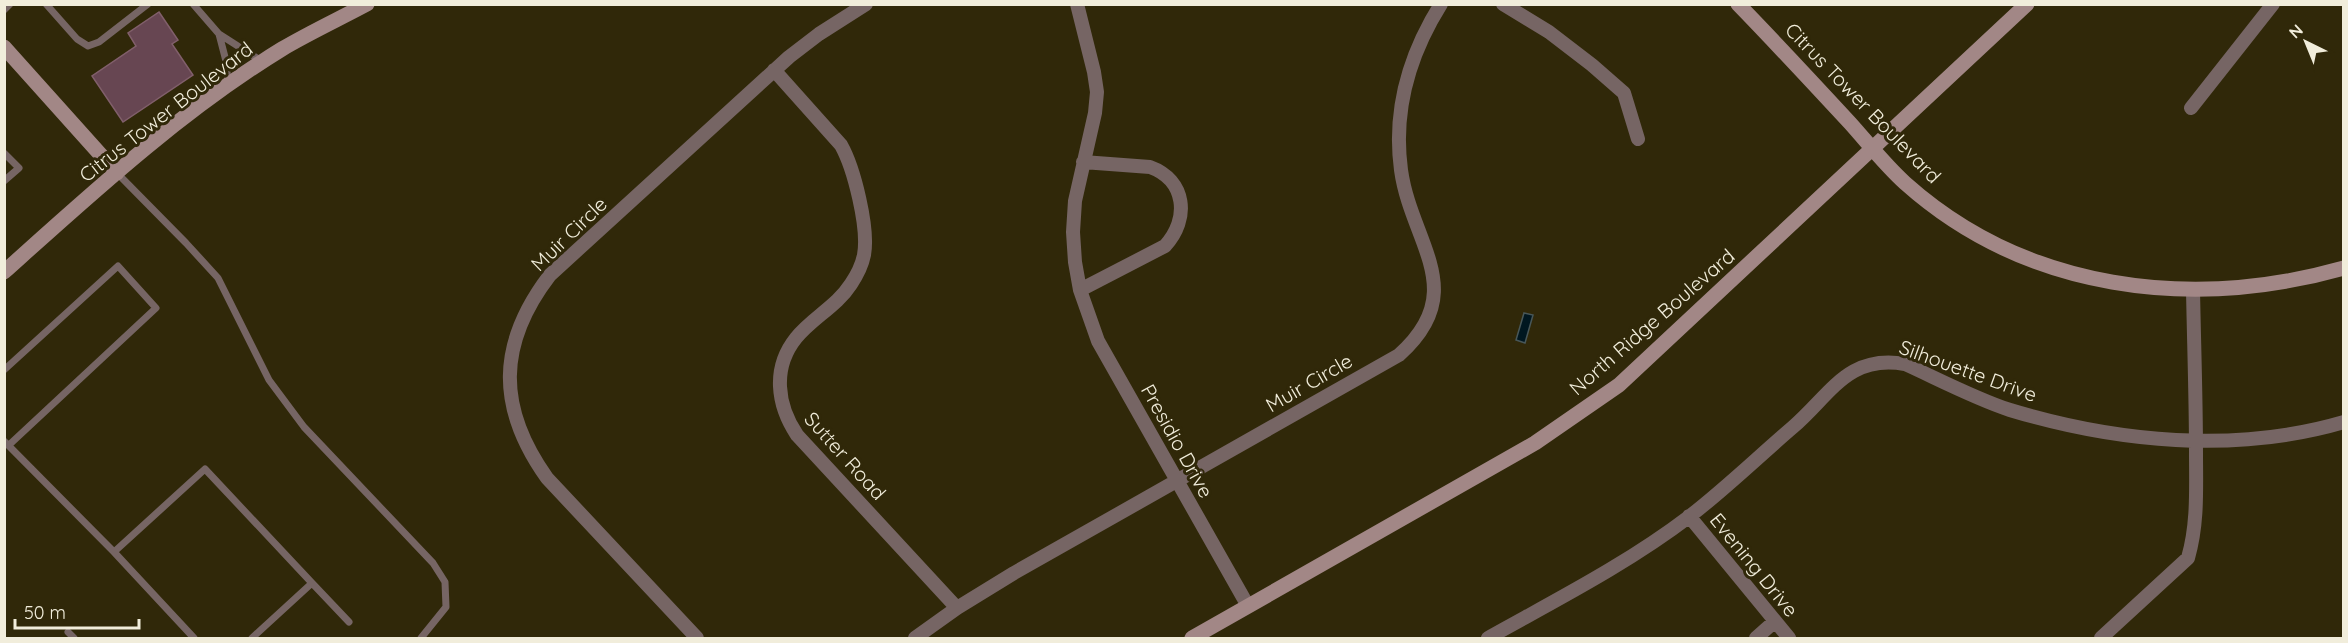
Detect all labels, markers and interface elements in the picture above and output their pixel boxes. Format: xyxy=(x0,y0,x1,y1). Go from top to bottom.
north arrow xyxy=(2276,12,2336,72)
street label: Citrus Tower Boulevard xyxy=(1780,17,1946,188)
text: N xyxy=(2285,20,2307,42)
street label: Citrus Tower Boulevard xyxy=(74,36,257,187)
street label: Muir Circle xyxy=(525,191,612,276)
street label: North Ridge Boulevard xyxy=(1564,243,1739,400)
street label: Silhouette Drive xyxy=(1896,334,2040,407)
street label: Muir Circle xyxy=(1261,348,1357,417)
street label: Presidio Drive xyxy=(1136,379,1219,502)
street label: Sutter Road xyxy=(799,406,892,505)
street label: Evening Drive xyxy=(1705,508,1804,622)
scale bar xyxy=(15,592,140,630)
text: 50 m xyxy=(24,601,66,624)

